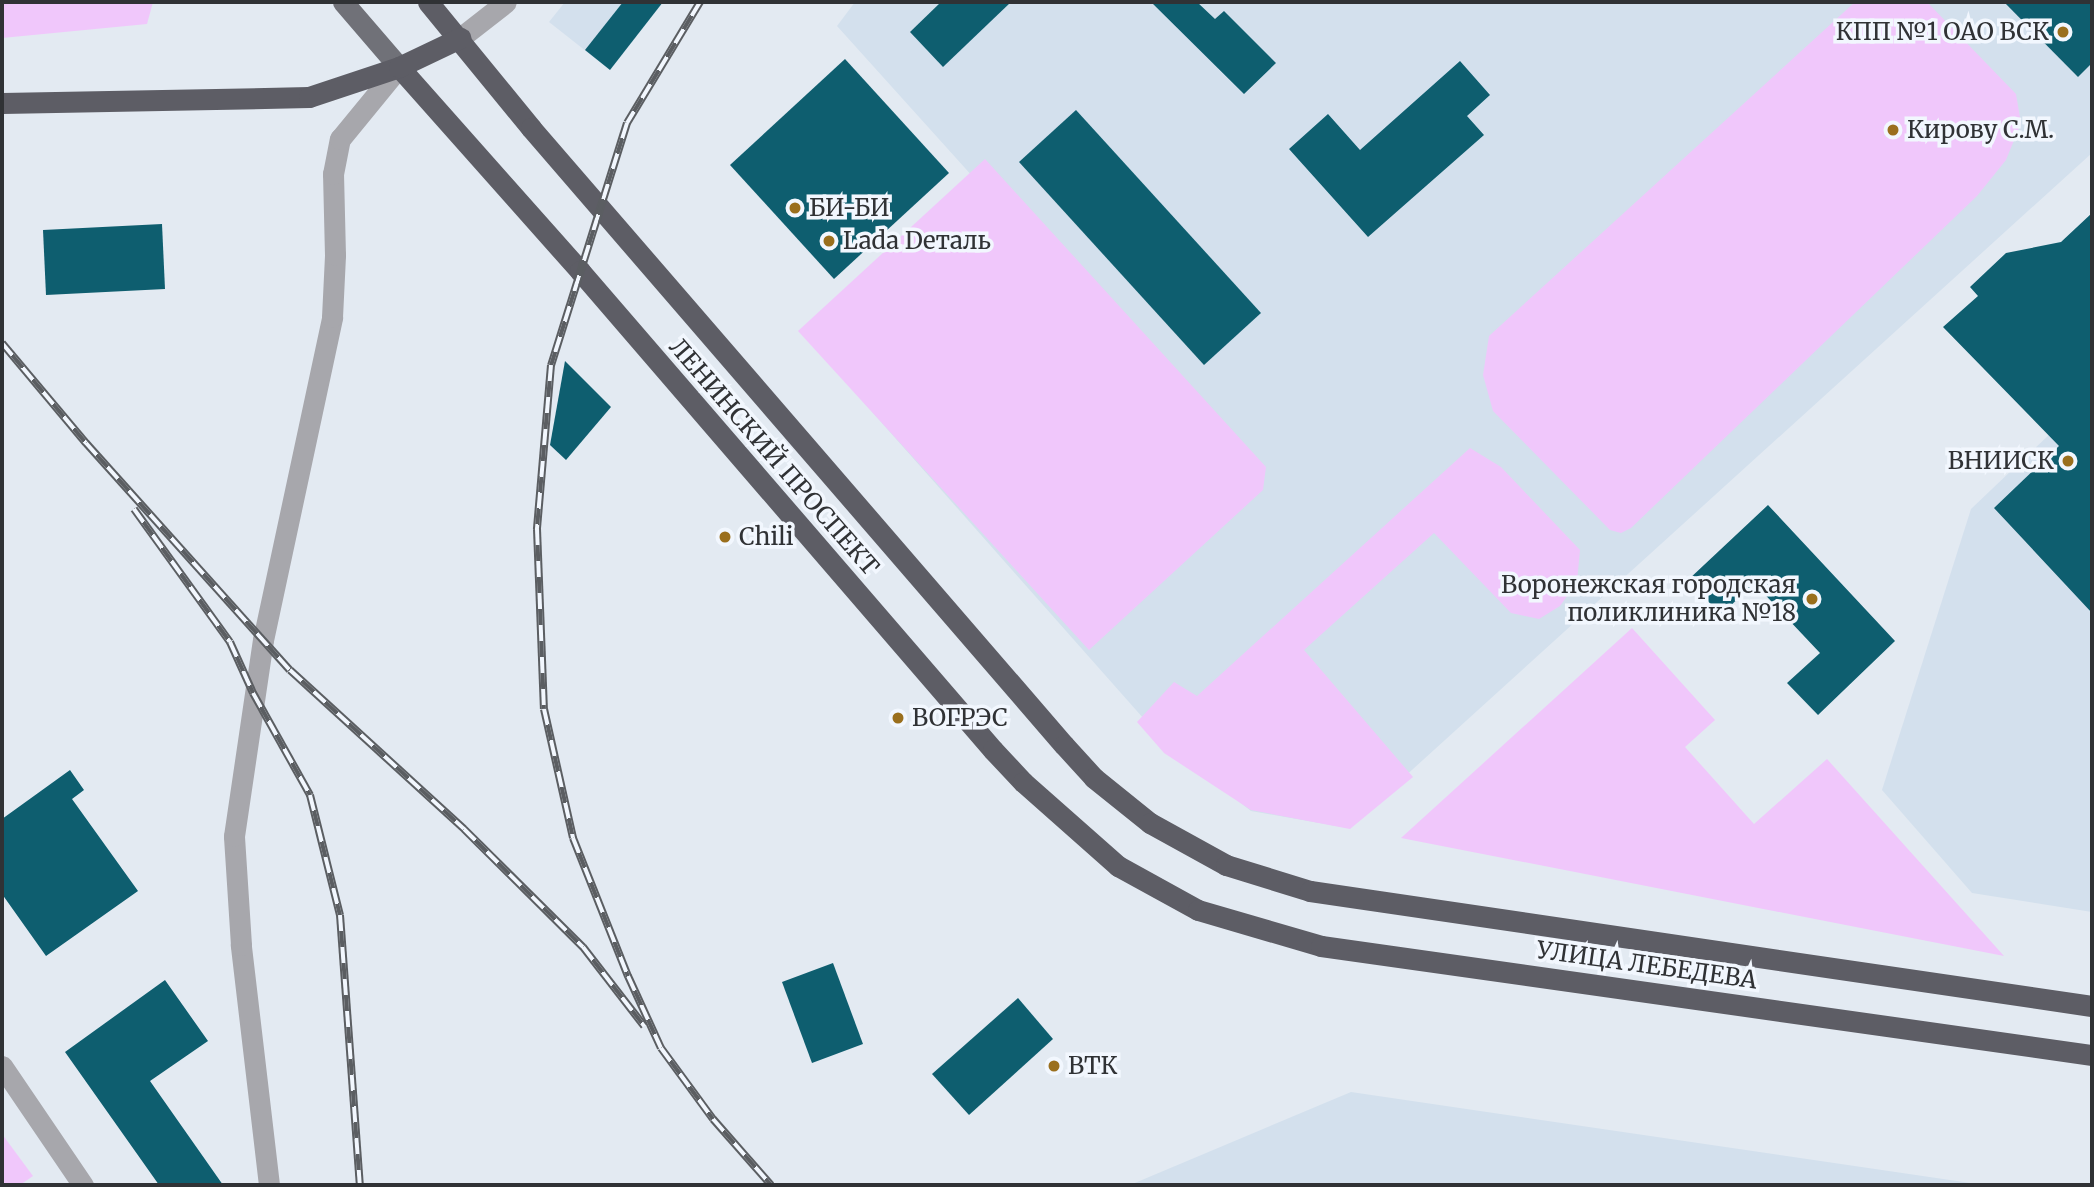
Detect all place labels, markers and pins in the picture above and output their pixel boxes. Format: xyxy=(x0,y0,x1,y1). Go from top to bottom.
place label: КПП №1 ОАО ВСК xyxy=(1836,18,2049,46)
marker: КПП №1 ОАО ВСК xyxy=(2055,24,2071,40)
place label: Кирову С.М. xyxy=(1907,116,2054,144)
marker: Кирову С.М. xyxy=(1885,122,1901,138)
place label: БИ-БИ xyxy=(809,194,890,222)
marker: БИ-БИ xyxy=(787,200,803,216)
place label: Lada Dеталь xyxy=(843,227,991,255)
marker: Lada Dеталь xyxy=(821,233,837,249)
place label: ВНИИСК xyxy=(1948,447,2054,475)
marker: ВНИИСК xyxy=(2060,453,2076,469)
place label: Chili xyxy=(739,523,793,551)
marker: Chili xyxy=(717,529,733,545)
place label: Воронежская городская поликлиника №18 xyxy=(1501,571,1796,627)
marker: Воронежская городская поликлиника №18 xyxy=(1802,589,1822,609)
place label: ВОГРЭС xyxy=(912,704,1008,732)
marker: ВОГРЭС xyxy=(890,710,906,726)
place label: ВТК xyxy=(1068,1052,1118,1080)
marker: ВТК xyxy=(1046,1058,1062,1074)

